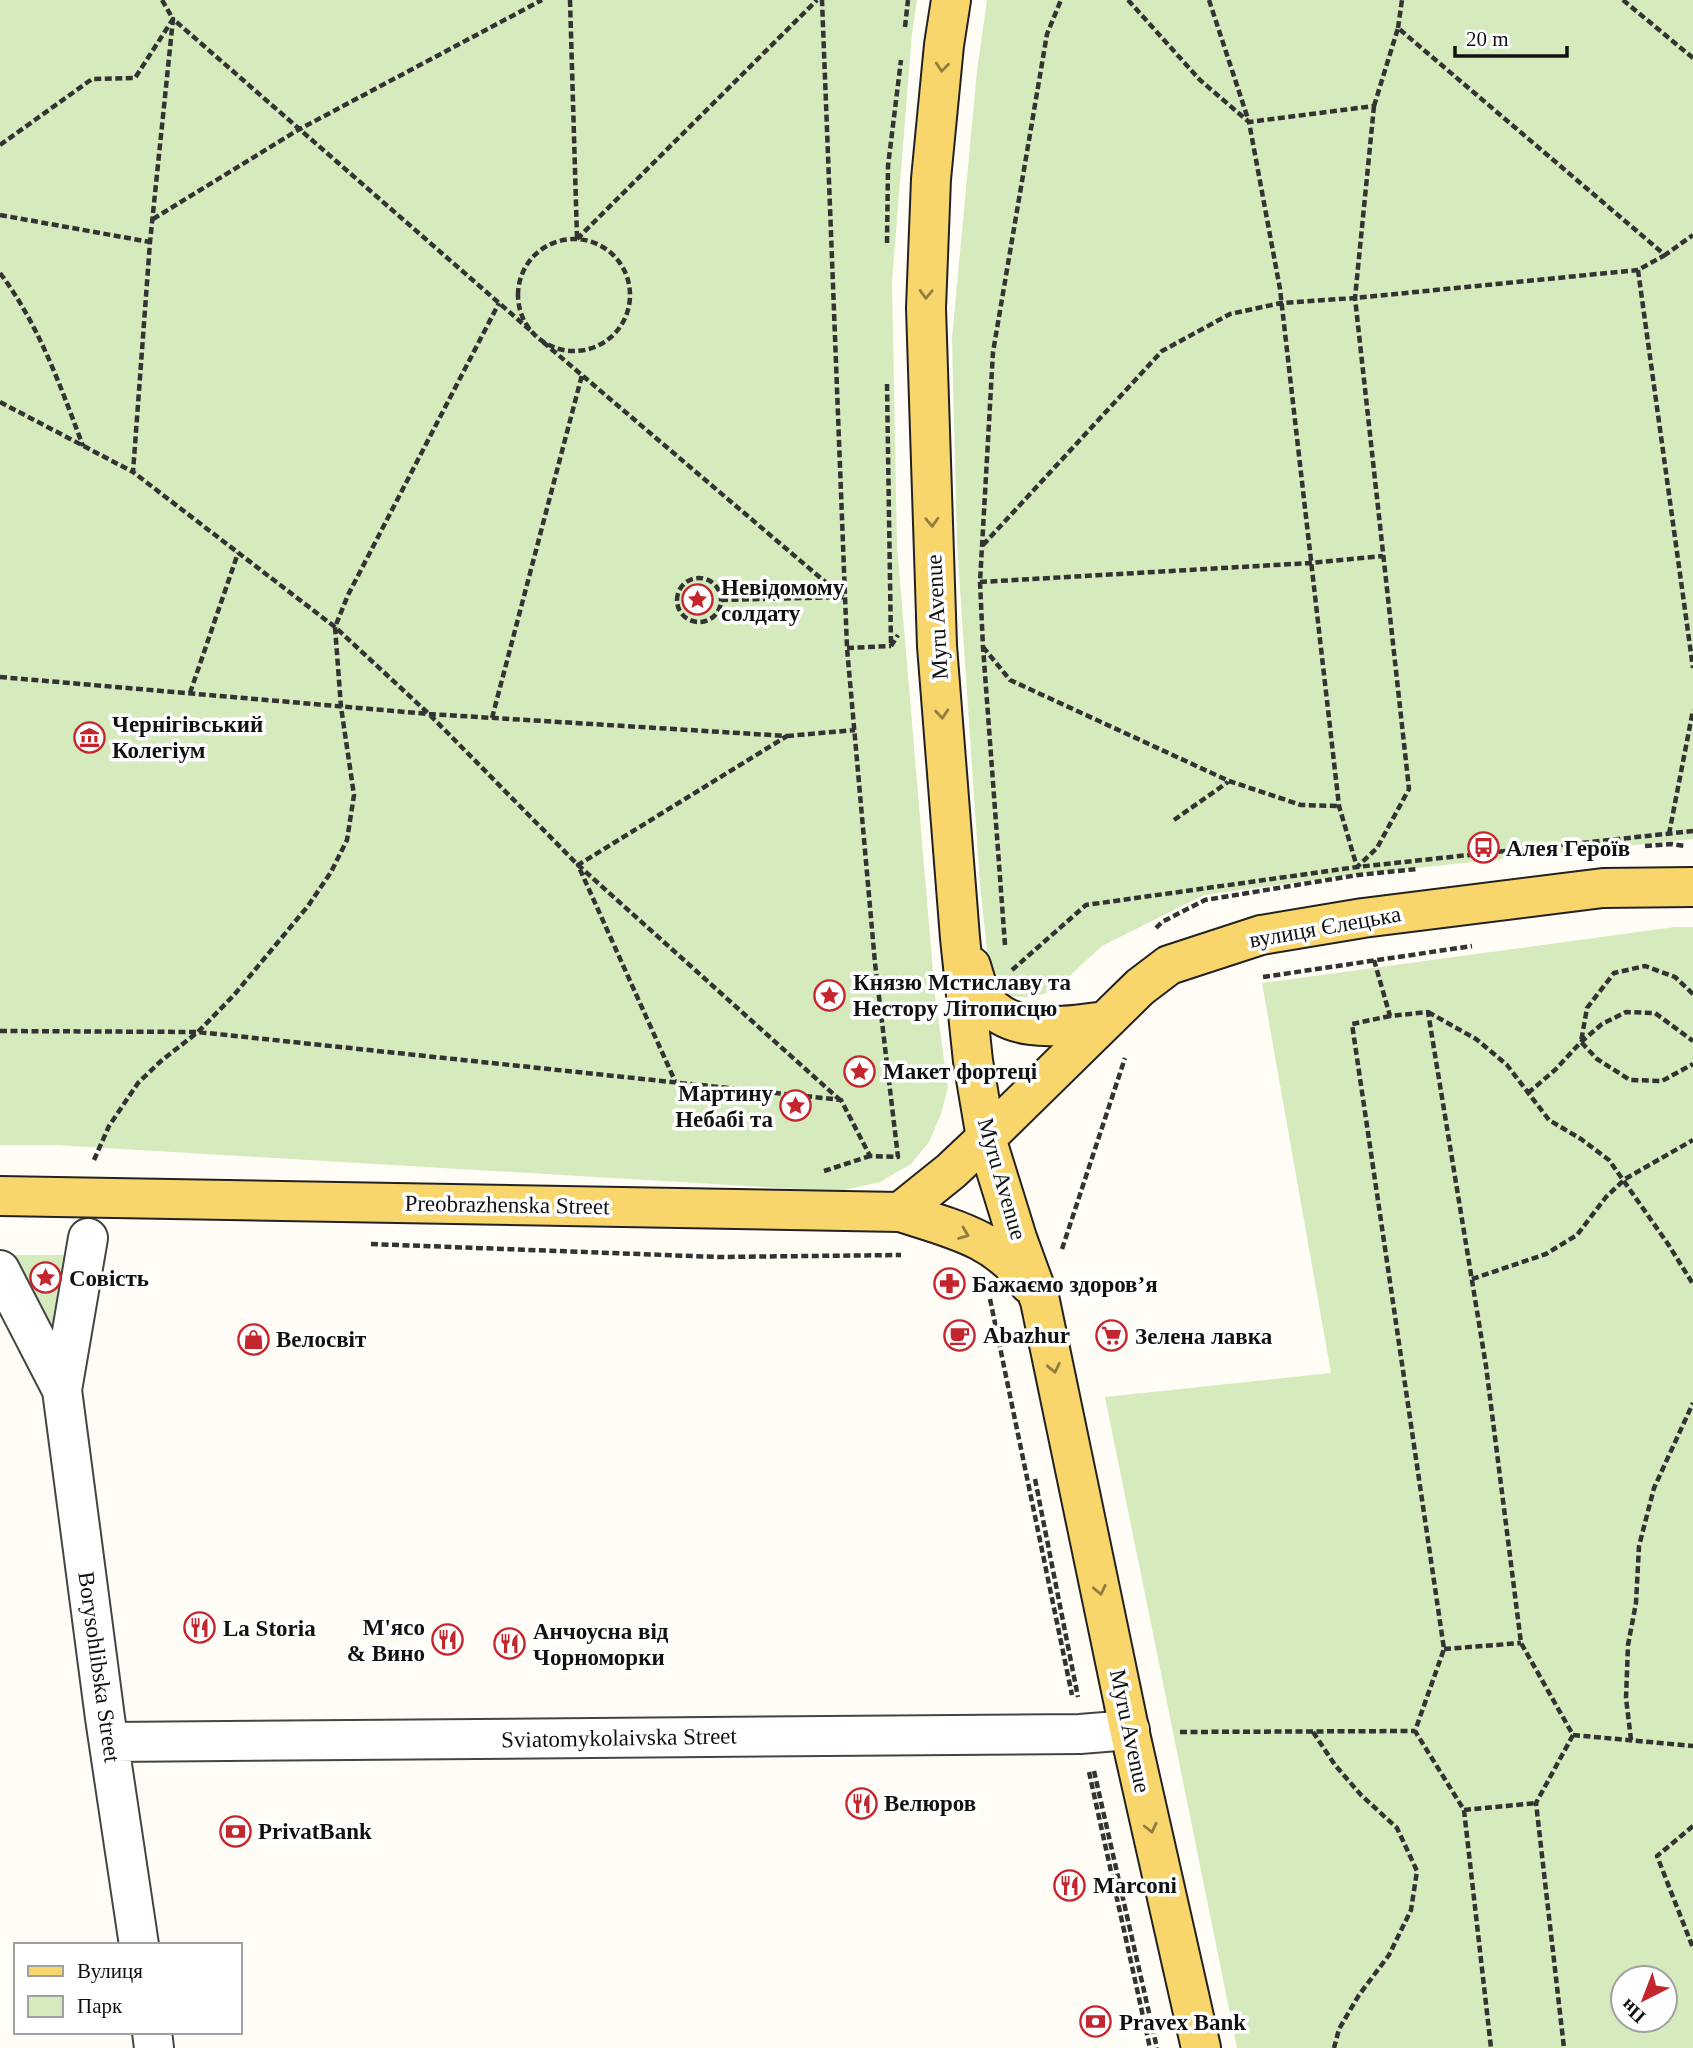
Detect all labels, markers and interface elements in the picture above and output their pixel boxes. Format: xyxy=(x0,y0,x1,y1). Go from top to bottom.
scale bar xyxy=(1455,14,1567,58)
text: 20 m xyxy=(1466,27,1509,51)
one-way arrow xyxy=(934,62,949,73)
one-way arrow xyxy=(919,289,934,300)
one-way arrow xyxy=(925,517,940,528)
street label: Myru Avenue xyxy=(921,554,953,680)
place label: Невідомому солдату xyxy=(721,575,845,626)
place icon: Невідомому солдату xyxy=(681,583,715,617)
one-way arrow xyxy=(934,708,949,719)
place label: Чернігівський Колегіум xyxy=(112,712,263,763)
museum icon: Чернігівський Колегіум xyxy=(72,720,106,754)
bus stop icon: Алея Героїв xyxy=(1466,831,1500,865)
place label: Алея Героїв xyxy=(1506,836,1630,861)
street label: вулиця Єлецька xyxy=(1247,901,1403,953)
place label: Князю Мстиславу та Нестору Літописцю xyxy=(853,970,1071,1021)
place icon: Князю Мстиславу та Нестору Літописцю xyxy=(813,978,847,1012)
place icon: Макет фортеці xyxy=(843,1054,877,1088)
place label: Макет фортеці xyxy=(883,1059,1038,1084)
place label: Мартину Небабі та xyxy=(675,1081,773,1132)
place icon: Мартину Небабі та xyxy=(779,1089,813,1123)
street label: Myru Avenue xyxy=(973,1115,1031,1243)
street label: Preobrazhenska Street xyxy=(404,1191,610,1219)
one-way arrow xyxy=(958,1225,970,1239)
place icon: Совість xyxy=(29,1261,63,1295)
place label: Совість xyxy=(69,1266,149,1291)
pharmacy icon: Бажаємо здоров’я xyxy=(932,1267,966,1301)
place label: Бажаємо здоров’я xyxy=(972,1272,1158,1297)
cafe icon: Abazhur xyxy=(943,1318,977,1352)
supermarket icon: Зелена лавка xyxy=(1095,1319,1129,1353)
shop icon: Велосвіт xyxy=(236,1322,270,1356)
place label: Abazhur xyxy=(983,1323,1070,1348)
place label: Зелена лавка xyxy=(1135,1324,1273,1349)
place label: Велосвіт xyxy=(276,1327,367,1352)
one-way arrow xyxy=(1045,1362,1060,1374)
street label: Borysohlibska Street xyxy=(73,1570,125,1765)
one-way arrow xyxy=(1092,1584,1107,1596)
restaurant icon: La Storia xyxy=(183,1611,217,1645)
place label: М'ясо & Вино xyxy=(347,1615,425,1666)
place label: La Storia xyxy=(223,1616,316,1641)
place label: Анчоусна від Чорноморки xyxy=(533,1619,669,1670)
restaurant icon: М'ясо & Вино xyxy=(431,1623,465,1657)
restaurant icon: Анчоусна від Чорноморки xyxy=(493,1627,527,1661)
street label: Myru Avenue xyxy=(1105,1667,1155,1795)
street label: Sviatomykolaivska Street xyxy=(501,1723,738,1753)
restaurant icon: Велюров xyxy=(844,1786,878,1820)
place label: Велюров xyxy=(884,1791,976,1816)
bank icon: PrivatBank xyxy=(218,1814,252,1848)
place label: PrivatBank xyxy=(258,1819,372,1844)
one-way arrow xyxy=(1143,1822,1158,1834)
restaurant icon: Marconi xyxy=(1053,1868,1087,1902)
place label: Marconi xyxy=(1093,1873,1178,1898)
legend xyxy=(14,1943,242,2034)
text: Вулиця xyxy=(77,1959,143,1983)
north arrow xyxy=(1609,1964,1679,2034)
text: Парк xyxy=(77,1994,123,2018)
text: Пн xyxy=(1616,1995,1650,2028)
bank icon: Pravex Bank xyxy=(1079,2005,1113,2039)
place label: Pravex Bank xyxy=(1119,2010,1246,2035)

